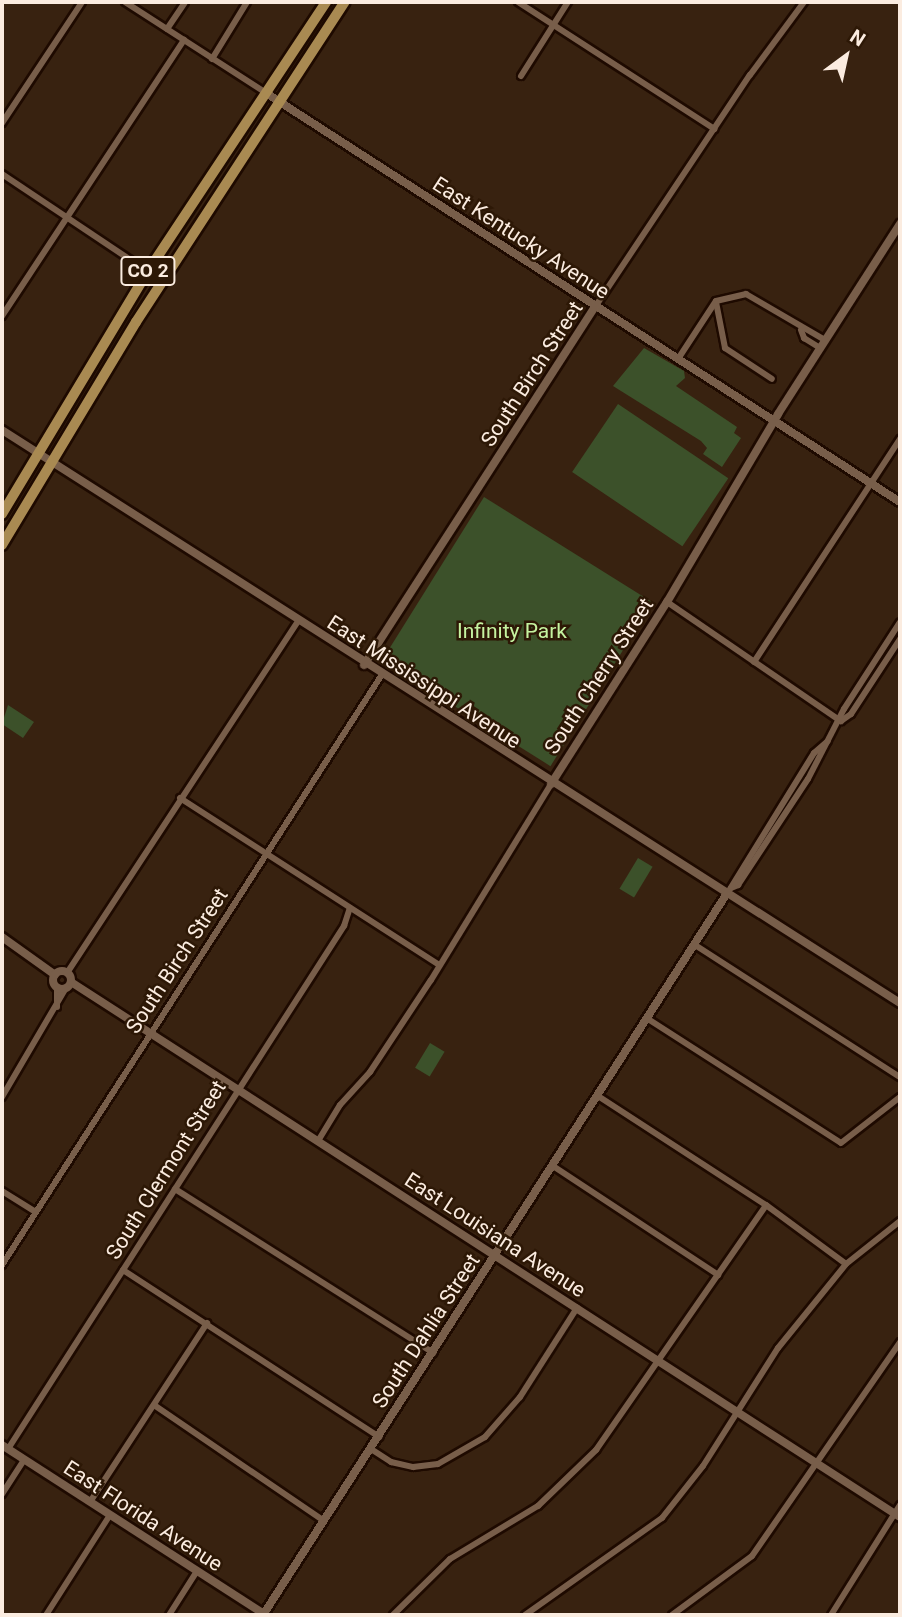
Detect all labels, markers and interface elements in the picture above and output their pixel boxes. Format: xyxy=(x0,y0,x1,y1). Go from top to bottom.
north arrow xyxy=(811,21,881,91)
text: N xyxy=(846,25,870,51)
street label: East Kentucky Avenue xyxy=(428,171,614,305)
road number: CO 2 xyxy=(120,256,176,286)
street label: South Birch Street xyxy=(476,297,588,451)
street label: South Cherry Street xyxy=(539,593,659,759)
street label: East Mississippi Avenue xyxy=(322,610,526,754)
park label: Infinity Park xyxy=(457,618,567,644)
street label: South Birch Street xyxy=(121,884,233,1038)
street label: South Clermont Street xyxy=(101,1076,231,1264)
street label: East Louisiana Avenue xyxy=(400,1167,590,1303)
street label: South Dahlia Street xyxy=(367,1249,485,1413)
street label: East Florida Avenue xyxy=(59,1455,227,1577)

